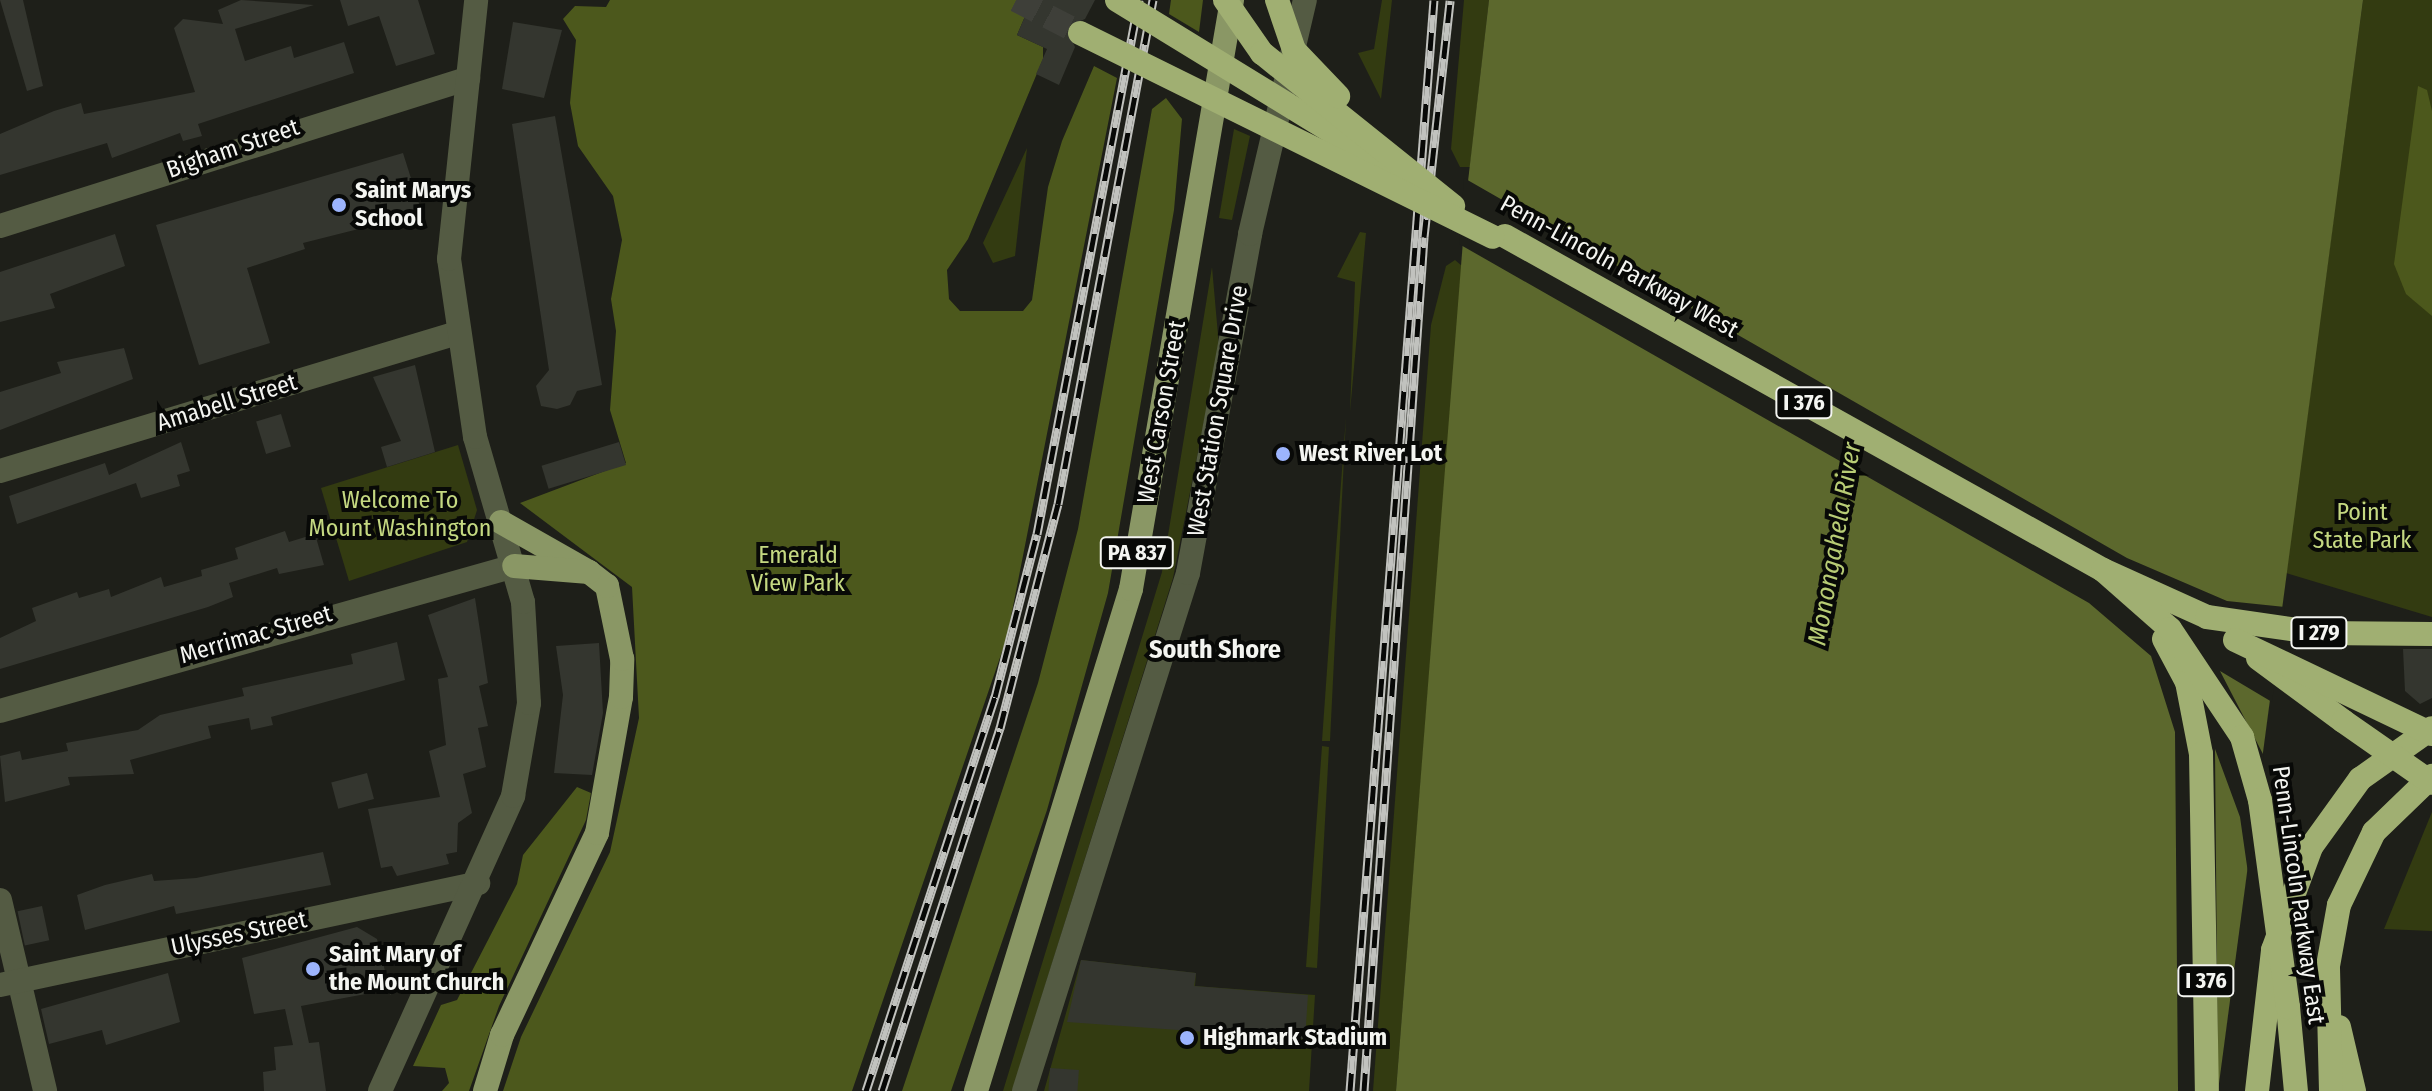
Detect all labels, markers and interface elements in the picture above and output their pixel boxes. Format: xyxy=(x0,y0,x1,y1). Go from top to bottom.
street label: Bigham Street xyxy=(163,113,303,185)
place label: Saint Marys School xyxy=(355,177,471,233)
street label: Penn-Lincoln Parkway West xyxy=(1495,190,1743,344)
marker: Saint Marys School xyxy=(330,196,348,214)
street label: West Station Square Drive xyxy=(1182,283,1254,539)
street label: West Carson Street xyxy=(1132,318,1192,506)
street label: Amabell Street xyxy=(154,368,300,438)
road number: I 376 xyxy=(1774,385,1834,421)
place label: West River Lot xyxy=(1299,440,1442,468)
water label: Monongahela River xyxy=(1802,440,1868,648)
marker: West River Lot xyxy=(1274,445,1292,463)
park label: Welcome To Mount Washington xyxy=(309,487,491,543)
park label: Point State Park xyxy=(2313,499,2411,555)
road number: PA 837 xyxy=(1099,535,1175,571)
park label: Emerald View Park xyxy=(751,542,845,598)
street label: Merrimac Street xyxy=(177,600,335,670)
road number: I 279 xyxy=(2289,615,2349,651)
district label: South Shore xyxy=(1149,634,1281,666)
street label: Penn-Lincoln Parkway East xyxy=(2266,764,2330,1026)
street label: Ulysses Street xyxy=(169,906,309,962)
place label: Saint Mary of the Mount Church xyxy=(329,941,504,997)
marker: Saint Mary of the Mount Church xyxy=(304,960,322,978)
road number: I 376 xyxy=(2176,963,2236,999)
place label: Highmark Stadium xyxy=(1203,1024,1387,1052)
marker: Highmark Stadium xyxy=(1178,1029,1196,1047)

